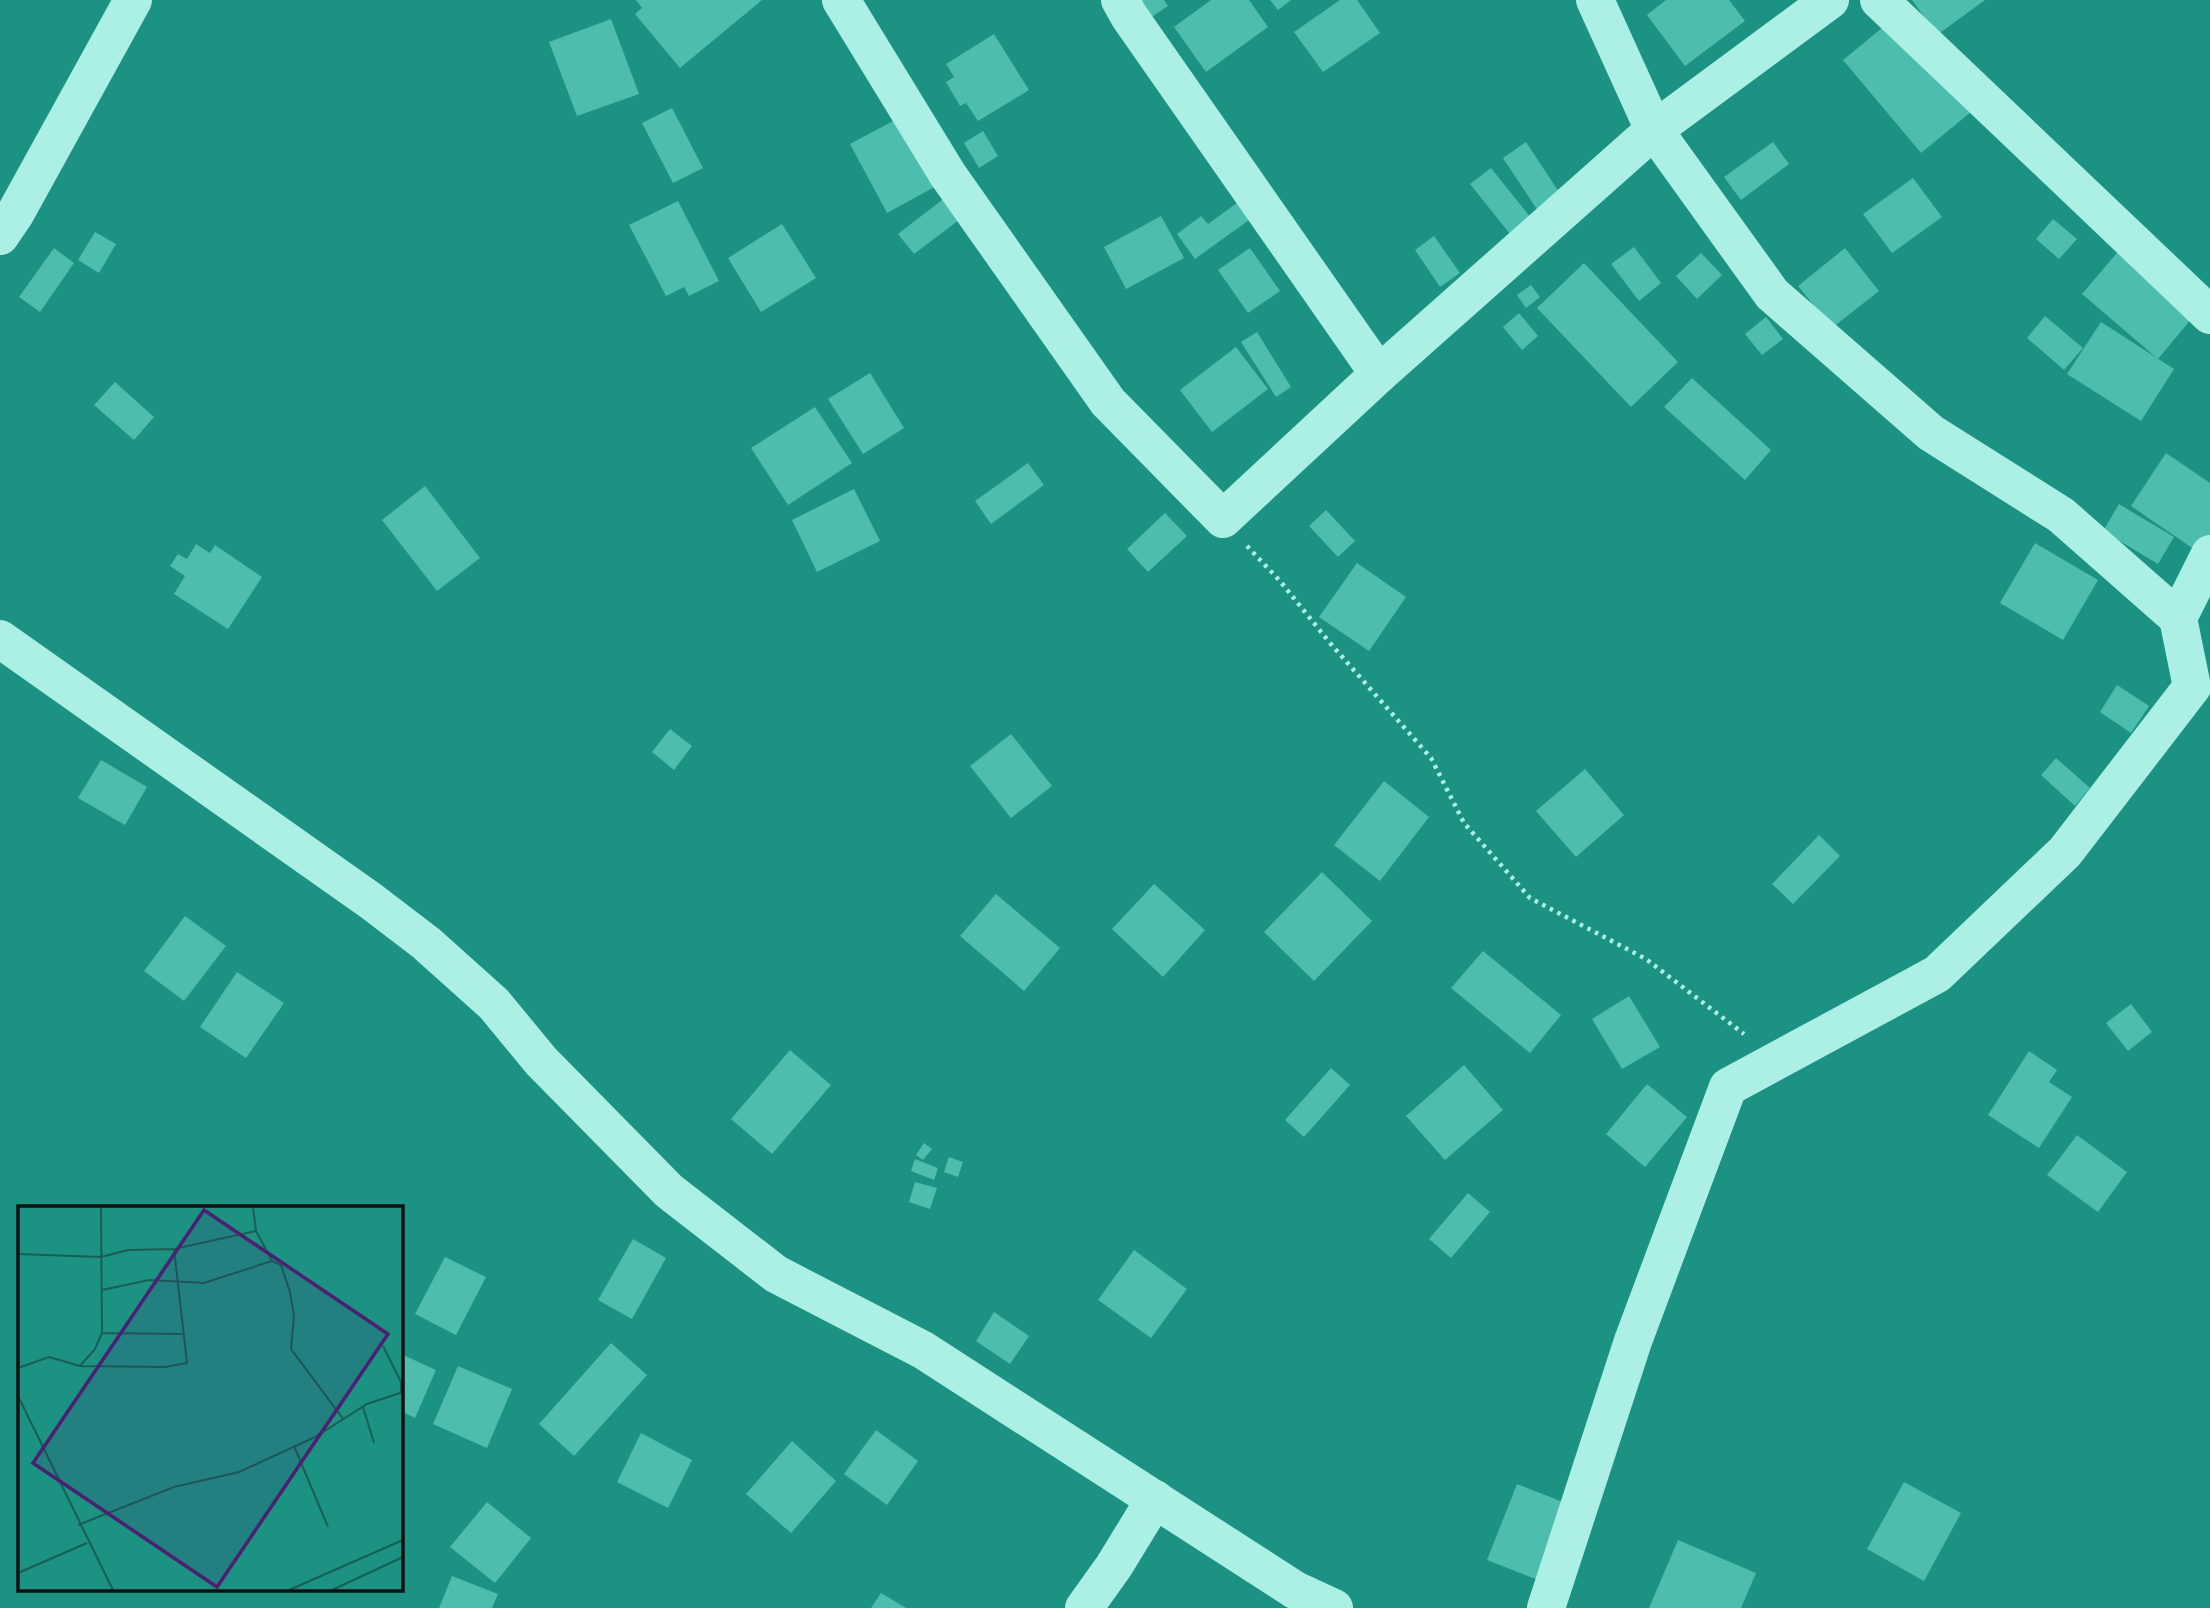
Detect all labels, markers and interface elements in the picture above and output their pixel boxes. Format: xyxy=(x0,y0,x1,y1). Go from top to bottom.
inset map xyxy=(18,1206,402,1590)

